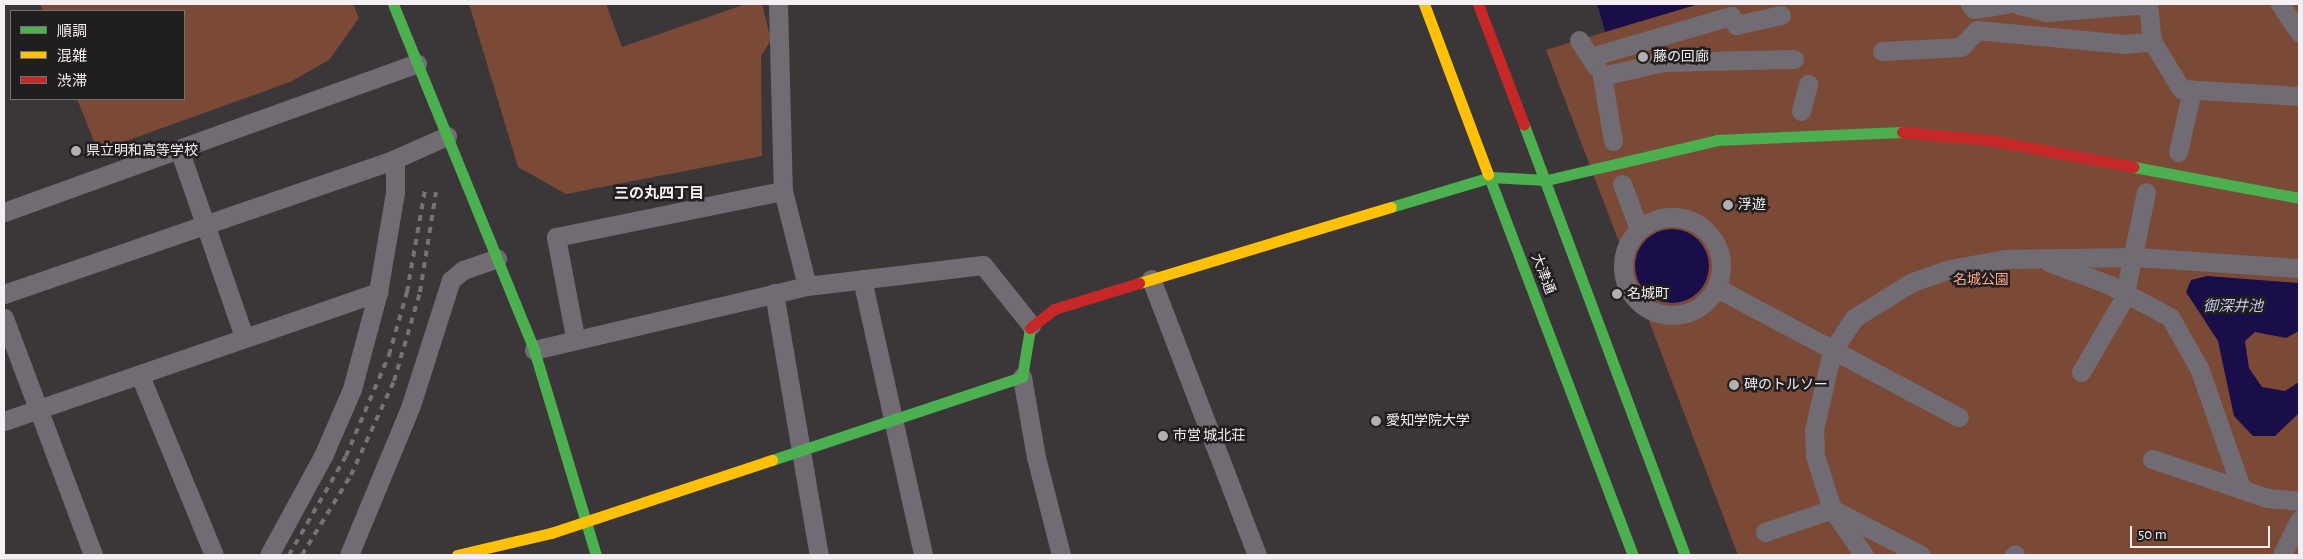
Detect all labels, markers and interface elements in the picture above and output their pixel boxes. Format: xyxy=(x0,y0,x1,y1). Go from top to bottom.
legend xyxy=(10,10,185,100)
text: 順調 xyxy=(57,24,87,39)
text: 混雑 xyxy=(57,49,87,64)
place label: 藤の回廊 xyxy=(1653,49,1709,65)
marker: 藤の回廊 xyxy=(1637,51,1649,63)
text: 渋滞 xyxy=(57,74,87,89)
place label: 県立明和高等学校 xyxy=(86,143,198,159)
marker: 県立明和高等学校 xyxy=(70,145,82,157)
district label: 三の丸四丁目 xyxy=(614,185,704,203)
place label: 浮遊 xyxy=(1738,197,1766,213)
marker: 浮遊 xyxy=(1722,199,1734,211)
street label: 大津通 xyxy=(1528,251,1558,297)
park label: 名城公園 xyxy=(1953,272,2009,288)
place label: 名城町 xyxy=(1627,286,1669,302)
marker: 名城町 xyxy=(1611,288,1623,300)
water label: 御深井池 xyxy=(2203,298,2263,316)
place label: 碑のトルソー xyxy=(1744,377,1828,393)
marker: 碑のトルソー xyxy=(1728,379,1740,391)
place label: 愛知学院大学 xyxy=(1386,413,1470,429)
marker: 愛知学院大学 xyxy=(1370,415,1382,427)
place label: 市営 城北荘 xyxy=(1173,428,1245,444)
marker: 市営 城北荘 xyxy=(1157,430,1169,442)
scale bar xyxy=(2133,516,2273,548)
text: 50 m xyxy=(2138,527,2167,542)

